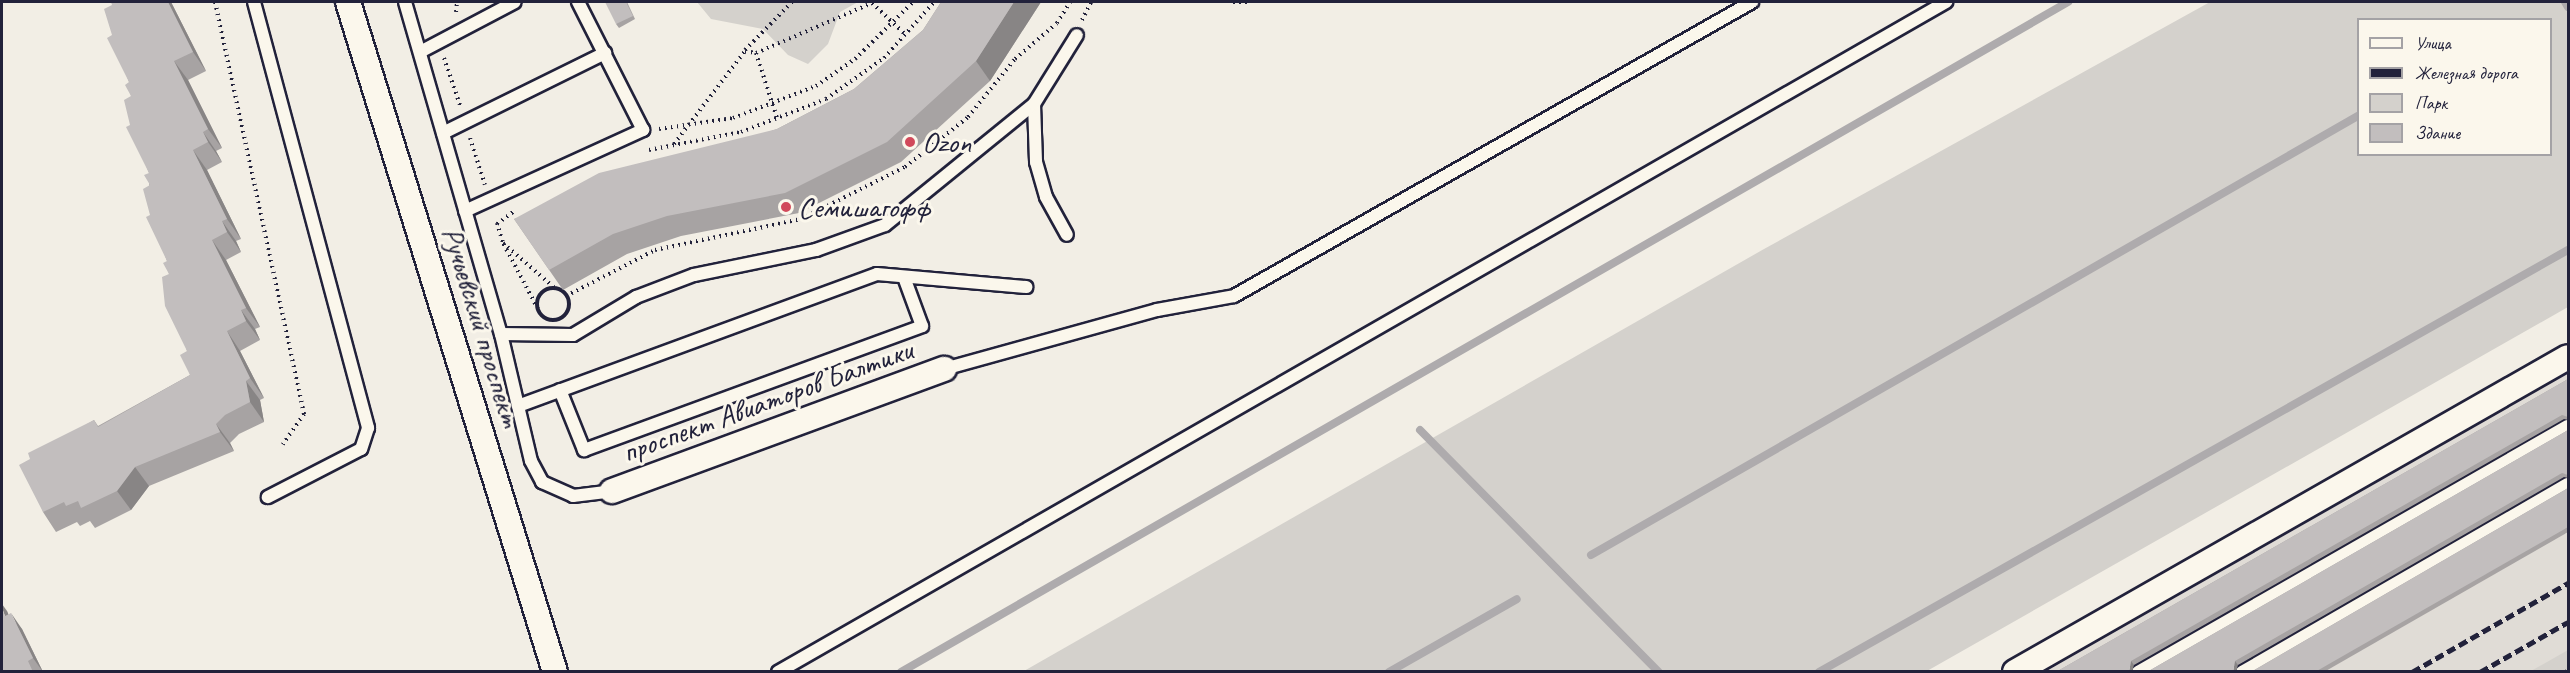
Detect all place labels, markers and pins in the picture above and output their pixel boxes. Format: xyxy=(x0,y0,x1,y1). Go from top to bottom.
place label: Ozon xyxy=(922,124,971,160)
marker: Ozon xyxy=(903,135,917,149)
place label: Семишагофф xyxy=(798,189,930,225)
marker: Семишагофф xyxy=(779,200,793,214)

